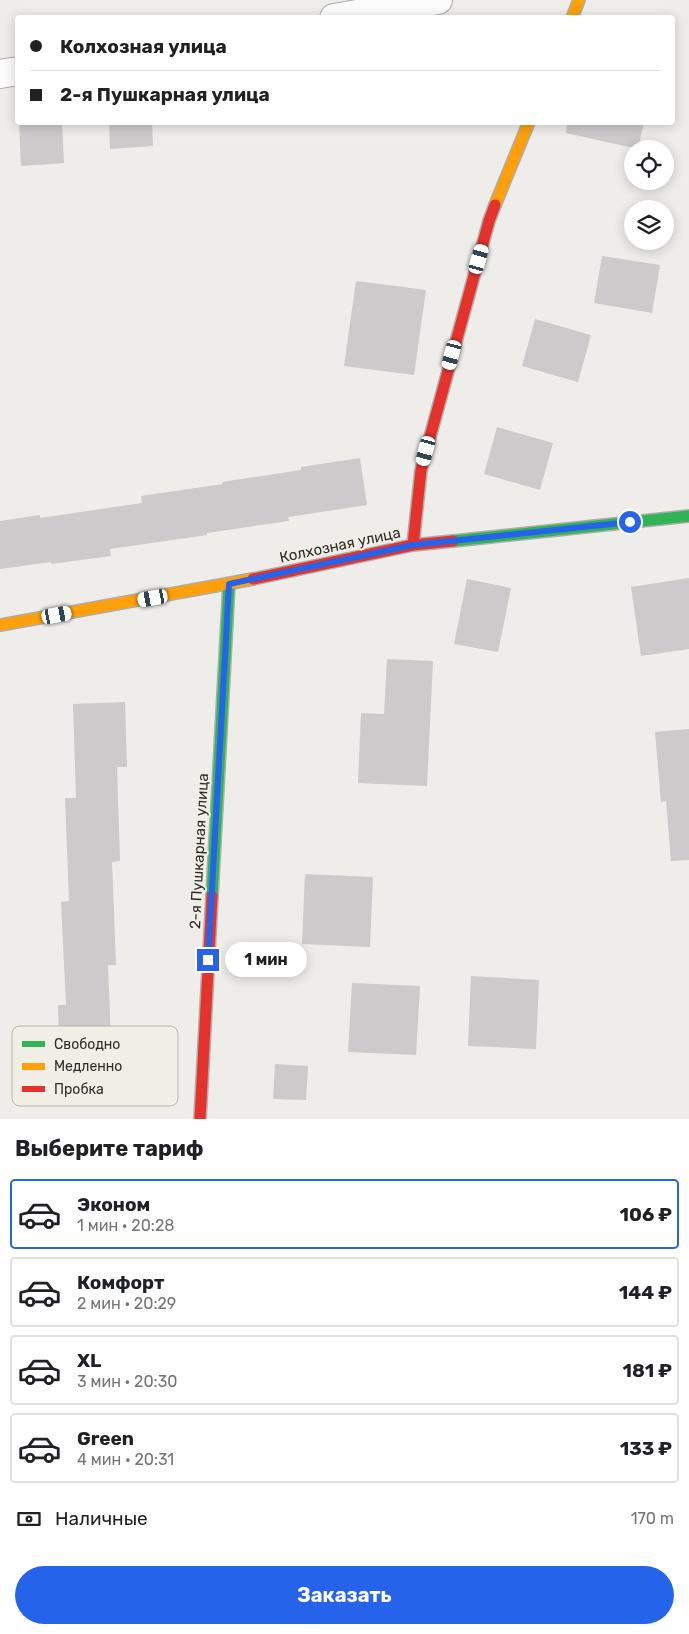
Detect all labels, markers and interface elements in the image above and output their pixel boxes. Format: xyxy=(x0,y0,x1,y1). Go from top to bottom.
text: Колхозная улица xyxy=(60,35,227,58)
text: 2-я Пушкарная улица xyxy=(60,83,270,106)
map controls xyxy=(624,140,674,250)
button: locate xyxy=(624,140,674,190)
button: layers xyxy=(624,200,674,250)
car xyxy=(467,243,490,275)
car xyxy=(440,339,463,371)
car xyxy=(414,435,437,467)
route start xyxy=(619,511,641,533)
street label: Колхозная улица xyxy=(278,523,402,567)
car xyxy=(136,588,169,608)
car xyxy=(40,605,73,625)
street label: 2-я Пушкарная улица xyxy=(186,773,212,929)
callout: 1 мин xyxy=(226,942,308,978)
route end xyxy=(197,949,219,971)
text: 1 мин xyxy=(244,950,288,969)
legend xyxy=(12,1026,178,1106)
text: Свободно xyxy=(54,1036,120,1053)
text: Медленно xyxy=(54,1058,122,1075)
text: Пробка xyxy=(54,1081,104,1098)
text: Выберите тариф xyxy=(15,1135,204,1162)
icon: car xyxy=(17,1192,62,1237)
text: Эконом xyxy=(77,1193,150,1216)
text: 106 ₽ xyxy=(620,1203,672,1226)
text: 1 мин · 20:28 xyxy=(77,1216,175,1235)
icon: car xyxy=(17,1270,62,1315)
text: Комфорт xyxy=(77,1271,164,1294)
text: 144 ₽ xyxy=(619,1281,672,1304)
text: 2 мин · 20:29 xyxy=(77,1294,176,1313)
icon: car xyxy=(17,1348,62,1393)
text: XL xyxy=(77,1349,101,1372)
text: 181 ₽ xyxy=(623,1359,672,1382)
text: 3 мин · 20:30 xyxy=(77,1372,177,1391)
icon: car xyxy=(17,1426,62,1471)
text: Green xyxy=(77,1427,134,1450)
text: 133 ₽ xyxy=(620,1437,672,1460)
text: 4 мин · 20:31 xyxy=(77,1450,174,1469)
icon: cash xyxy=(15,1505,43,1533)
text: Наличные xyxy=(55,1507,148,1530)
text: 170 m xyxy=(631,1509,674,1528)
button: Заказать xyxy=(15,1566,674,1624)

